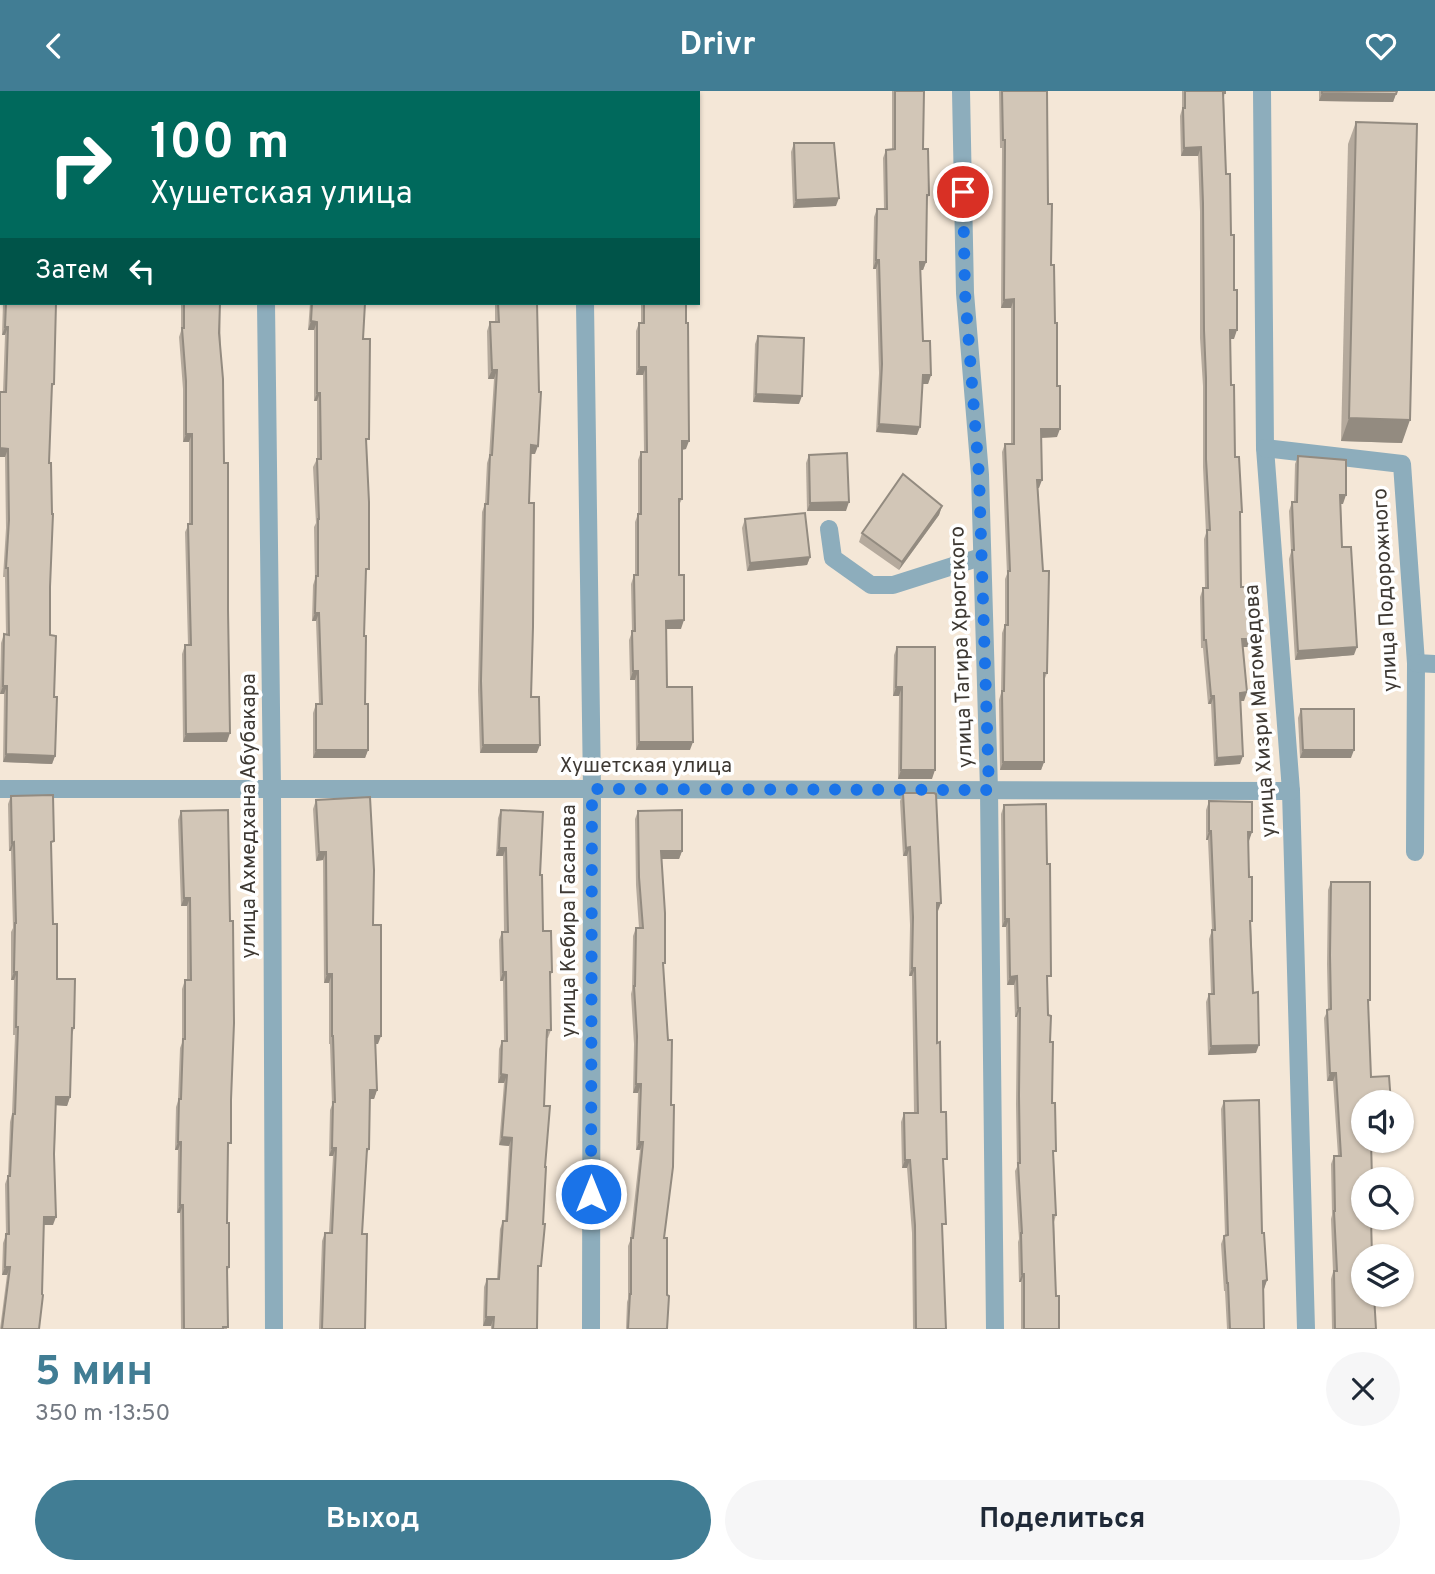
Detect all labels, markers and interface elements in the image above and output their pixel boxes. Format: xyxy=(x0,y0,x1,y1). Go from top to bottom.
text: Drivr xyxy=(679,26,756,66)
icon: back xyxy=(35,27,73,65)
icon: heart xyxy=(1362,27,1400,65)
text: 100 m xyxy=(150,114,289,176)
icon: right xyxy=(35,119,126,210)
pin xyxy=(933,162,993,222)
icon: arrive xyxy=(944,173,982,211)
text: Хушетская улица xyxy=(150,175,413,215)
icon: left xyxy=(123,252,161,290)
text: Затем xyxy=(35,255,109,288)
street label: улица Подорожного xyxy=(1367,487,1405,693)
street label: улица Тагира Хрюгского xyxy=(944,526,980,768)
street label: улица Хизри Магомедова xyxy=(1239,584,1283,838)
street label: улица Ахмедхана Абубакара xyxy=(236,673,263,959)
street label: Хушетская улица xyxy=(560,753,732,780)
street label: улица Кебира Гасанова xyxy=(556,804,583,1038)
map controls xyxy=(1351,1090,1414,1307)
button: sound xyxy=(1351,1090,1414,1153)
position arrow xyxy=(554,1157,628,1231)
button: search xyxy=(1351,1167,1414,1230)
button: layers xyxy=(1351,1244,1414,1307)
text: 5 мин xyxy=(35,1347,153,1400)
button: close xyxy=(1326,1352,1400,1426)
text: 350 m · 13:50 xyxy=(35,1400,170,1429)
button: Выход xyxy=(35,1480,711,1560)
button: Поделиться xyxy=(725,1480,1400,1560)

